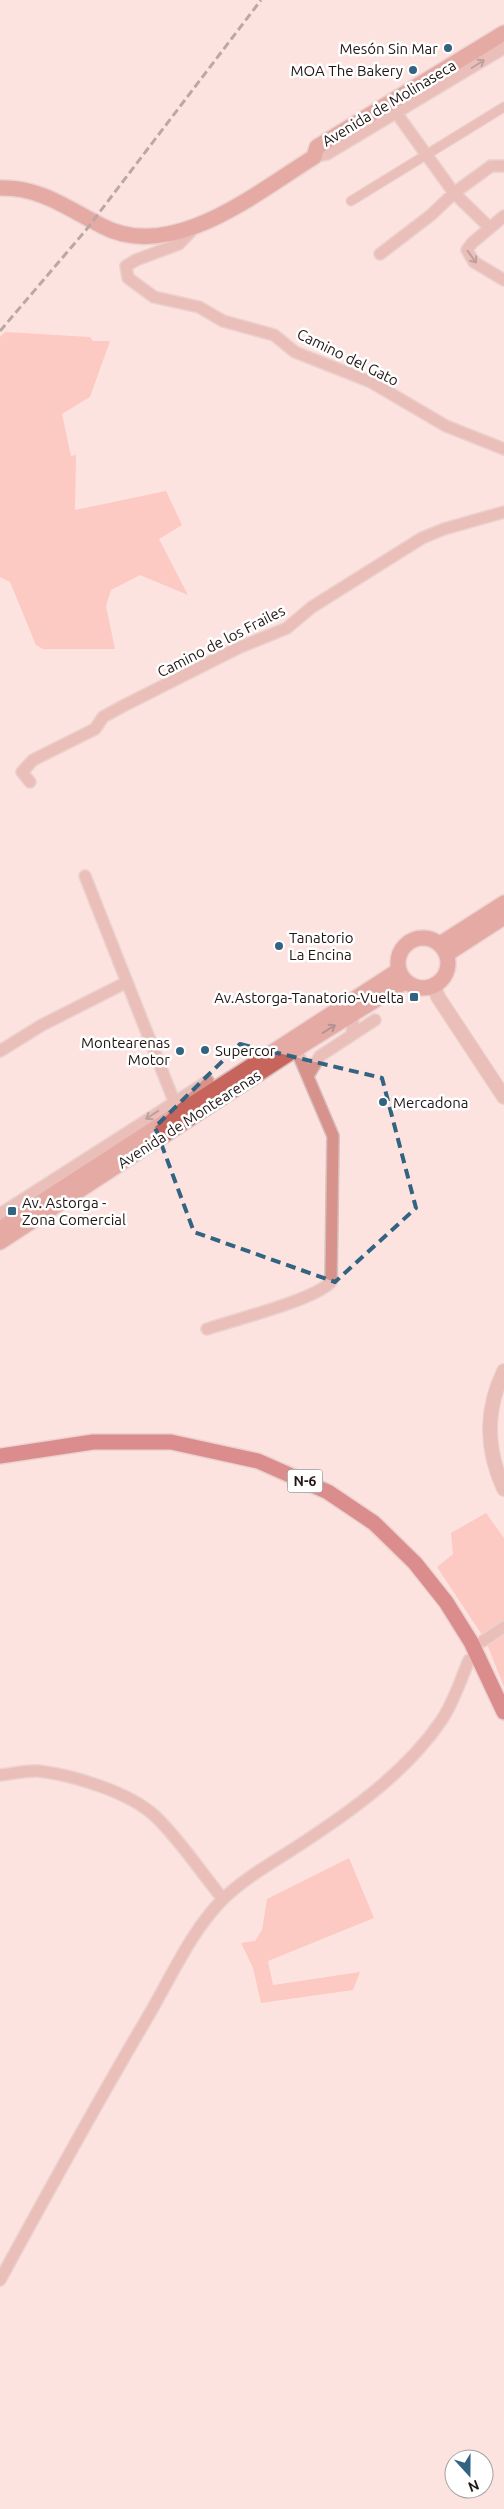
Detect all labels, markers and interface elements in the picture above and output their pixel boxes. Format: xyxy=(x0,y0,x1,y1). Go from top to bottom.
place label: Mesón Sin Mar xyxy=(339,40,438,57)
marker: Mesón Sin Mar xyxy=(442,42,454,54)
street label: Avenida de Molinaseca xyxy=(319,56,459,150)
one-way arrow xyxy=(470,58,484,68)
place label: MOA The Bakery xyxy=(291,62,403,79)
marker: MOA The Bakery xyxy=(407,64,419,76)
one-way arrow xyxy=(467,250,477,264)
street label: Camino del Gato xyxy=(294,325,402,389)
street label: Camino de los Frailes xyxy=(154,601,288,681)
place label: Tanatorio La Encina xyxy=(289,929,354,963)
marker: Tanatorio La Encina xyxy=(273,940,285,952)
place label: Av.Astorga-Tanatorio-Vuelta xyxy=(214,989,404,1006)
marker: Av.Astorga-Tanatorio-Vuelta xyxy=(408,991,420,1003)
one-way arrow xyxy=(321,1024,335,1034)
place label: Montearenas Motor xyxy=(81,1034,170,1068)
place label: Supercor xyxy=(215,1042,276,1059)
marker: Supercor xyxy=(199,1044,211,1056)
marker: Montearenas Motor xyxy=(174,1045,186,1057)
street label: Avenida de Montearenas xyxy=(114,1066,264,1172)
place label: Mercadona xyxy=(393,1094,468,1111)
marker: Mercadona xyxy=(377,1096,389,1108)
one-way arrow xyxy=(145,1110,159,1120)
place label: Av. Astorga - Zona Comercial xyxy=(22,1194,126,1228)
marker: Av. Astorga - Zona Comercial xyxy=(6,1205,18,1217)
road number: N-6 xyxy=(288,1470,322,1492)
north arrow xyxy=(444,2449,494,2499)
text: N xyxy=(466,2477,481,2495)

